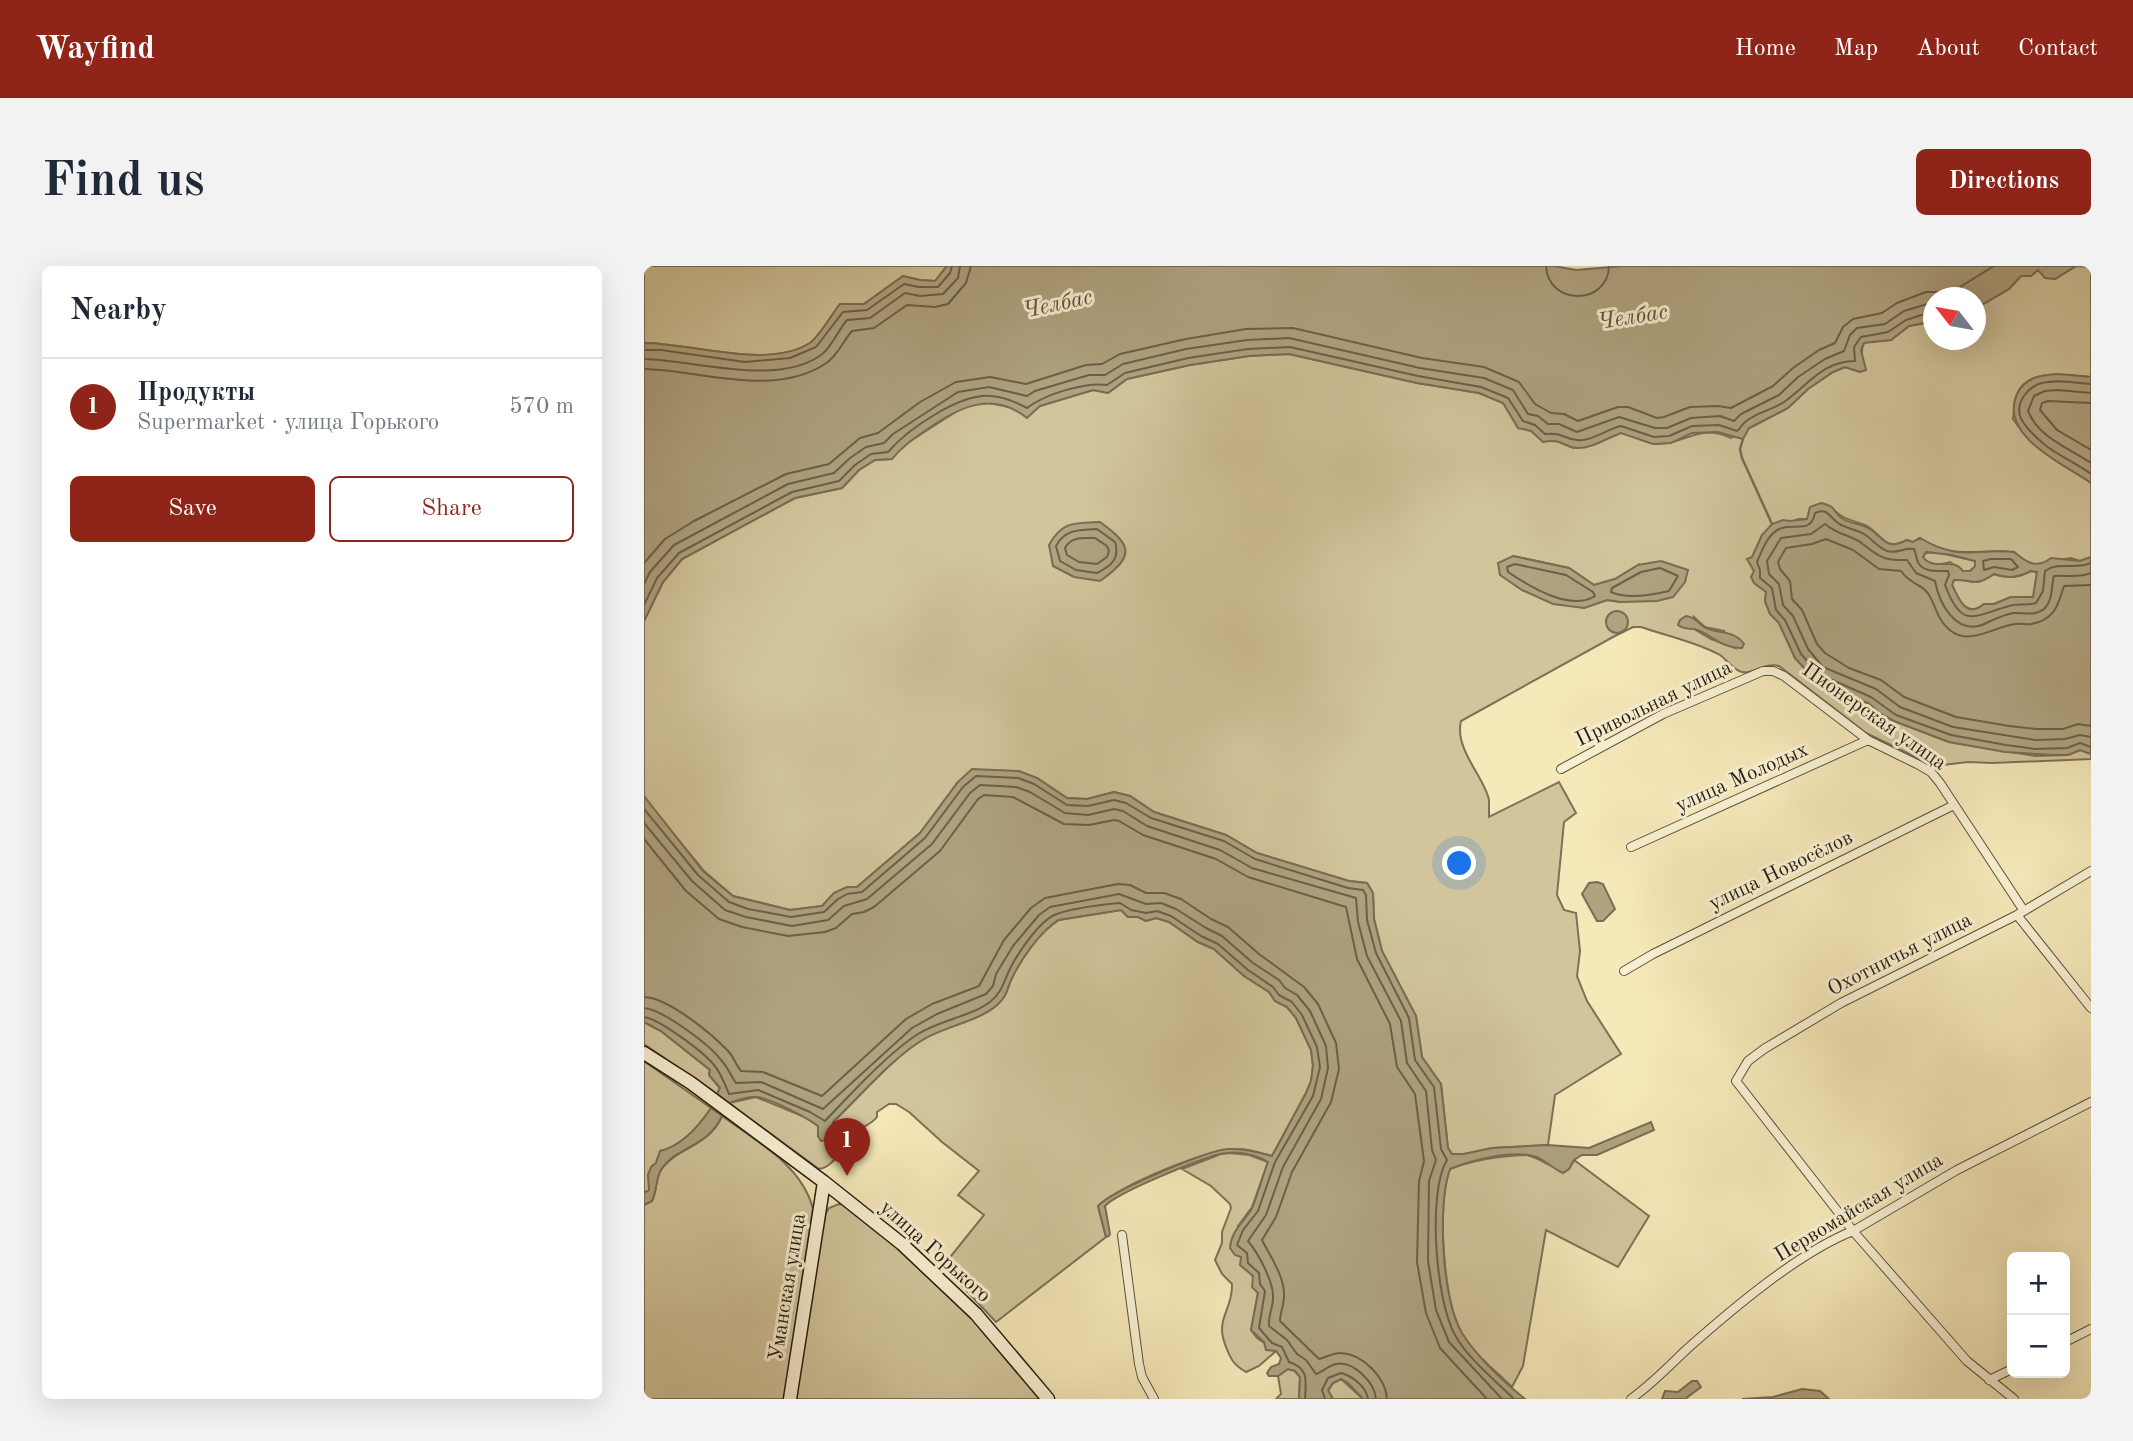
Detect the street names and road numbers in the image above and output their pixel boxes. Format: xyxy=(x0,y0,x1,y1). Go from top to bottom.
street label: Привольная улица xyxy=(1573,657,1735,751)
street label: Пионерская улица xyxy=(1798,659,1950,775)
street label: улица Молодых xyxy=(1672,739,1812,817)
street label: улица Новосёлов xyxy=(1706,827,1856,915)
street label: Охотничья улица xyxy=(1824,910,1976,1000)
street label: Первомайская улица xyxy=(1771,1150,1947,1266)
street label: улица Горького xyxy=(876,1197,994,1307)
street label: Уманская улица xyxy=(766,1212,810,1362)

